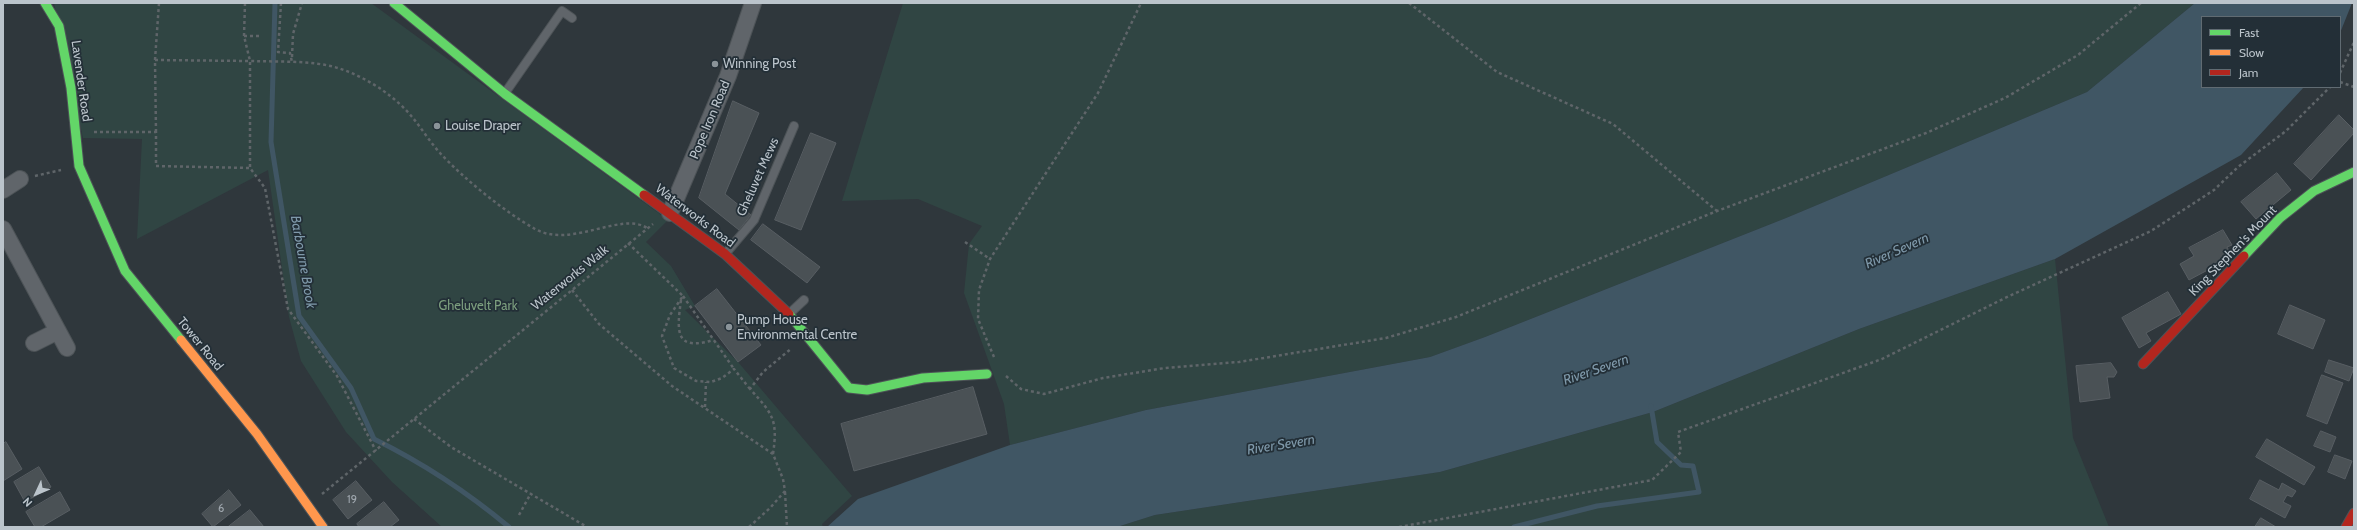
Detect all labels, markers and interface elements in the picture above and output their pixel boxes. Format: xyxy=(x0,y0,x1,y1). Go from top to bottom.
legend xyxy=(2201,16,2341,88)
text: Fast xyxy=(2239,25,2259,40)
street label: Lavender Road xyxy=(68,39,94,123)
text: Slow xyxy=(2239,45,2264,60)
place label: Winning Post xyxy=(723,56,796,72)
marker: Winning Post xyxy=(710,59,720,69)
text: Jam xyxy=(2239,65,2258,80)
street label: Pope Iron Road xyxy=(686,78,734,162)
place label: Louise Draper xyxy=(445,118,521,134)
marker: Louise Draper xyxy=(432,121,442,131)
street label: Gheluvet Mews xyxy=(734,135,782,219)
street label: Waterworks Road xyxy=(652,181,738,251)
street label: King Stephen's Mount xyxy=(2186,203,2280,299)
water label: Barbourne Brook xyxy=(287,214,319,310)
water label: River Severn xyxy=(1862,229,1932,273)
street label: Waterworks Walk xyxy=(528,242,612,314)
park label: Gheluvelt Park xyxy=(439,298,517,314)
place label: Pump House Environmental Centre xyxy=(737,312,857,343)
street label: Tower Road xyxy=(174,314,226,374)
marker: Pump House Environmental Centre xyxy=(724,322,734,332)
water label: River Severn xyxy=(1561,351,1631,389)
water label: River Severn xyxy=(1246,431,1316,459)
north arrow xyxy=(16,474,56,514)
house number: 19 xyxy=(347,493,357,507)
text: N xyxy=(20,495,35,510)
house number: 6 xyxy=(218,502,224,516)

